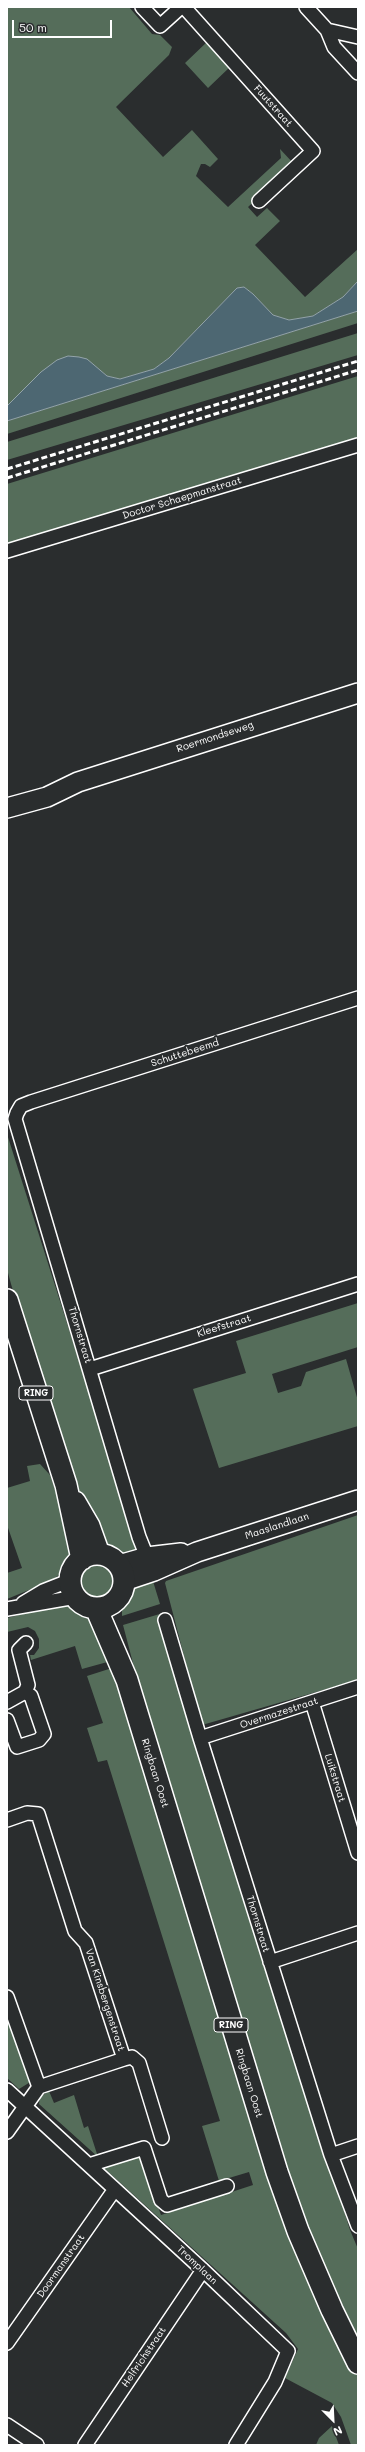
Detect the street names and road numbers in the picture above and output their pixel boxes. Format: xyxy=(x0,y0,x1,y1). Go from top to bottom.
street label: Fuutstraat xyxy=(251,83,295,129)
street label: Doctor Schaepmanstraat xyxy=(121,474,243,522)
street label: Roermondseweg xyxy=(175,719,255,755)
street label: Schuttebeemd xyxy=(150,1036,220,1070)
street label: Thornstraat xyxy=(66,1305,94,1365)
street label: Kleefstraat xyxy=(195,1312,253,1340)
road number: RING xyxy=(19,1386,53,1400)
street label: Maaslandlaan xyxy=(244,1510,310,1542)
street label: Overmazestraat xyxy=(238,1695,320,1731)
street label: Ringbaan Oost xyxy=(139,1737,171,1809)
street label: Luikstraat xyxy=(322,1752,348,1804)
street label: Thornstraat xyxy=(244,1894,272,1954)
street label: Van Kinsbergenstraat xyxy=(83,1947,127,2053)
road number: RING xyxy=(214,2018,248,2032)
street label: Ringbaan Oost xyxy=(233,2047,265,2119)
street label: Doormanstraat xyxy=(35,2232,87,2300)
street label: Tromplaan xyxy=(174,2243,220,2287)
street label: Helfrichstraat xyxy=(119,2324,169,2390)

